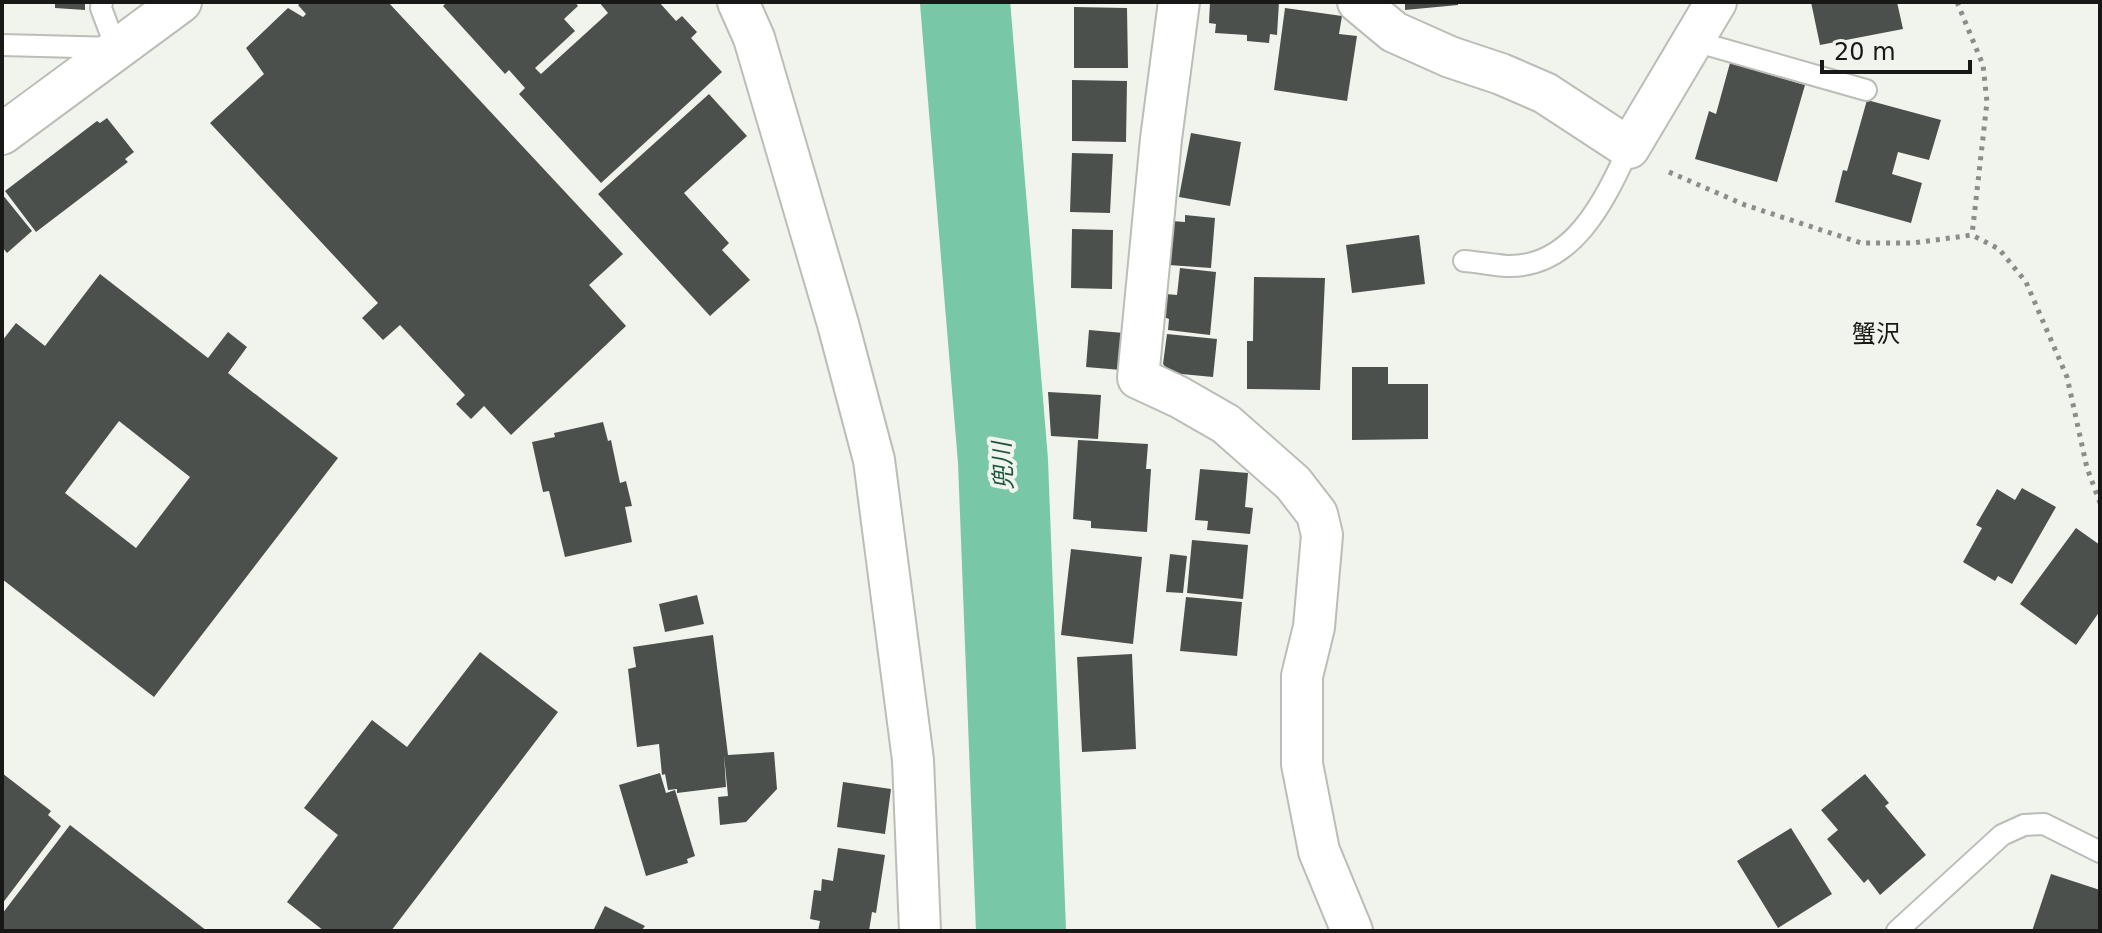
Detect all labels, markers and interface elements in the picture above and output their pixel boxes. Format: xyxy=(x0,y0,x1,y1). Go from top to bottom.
scale bar xyxy=(1822,24,1970,74)
text: 20 m xyxy=(1834,38,1896,66)
district label: 蟹沢 xyxy=(1852,320,1900,348)
water label: 兜川 xyxy=(988,438,1018,491)

